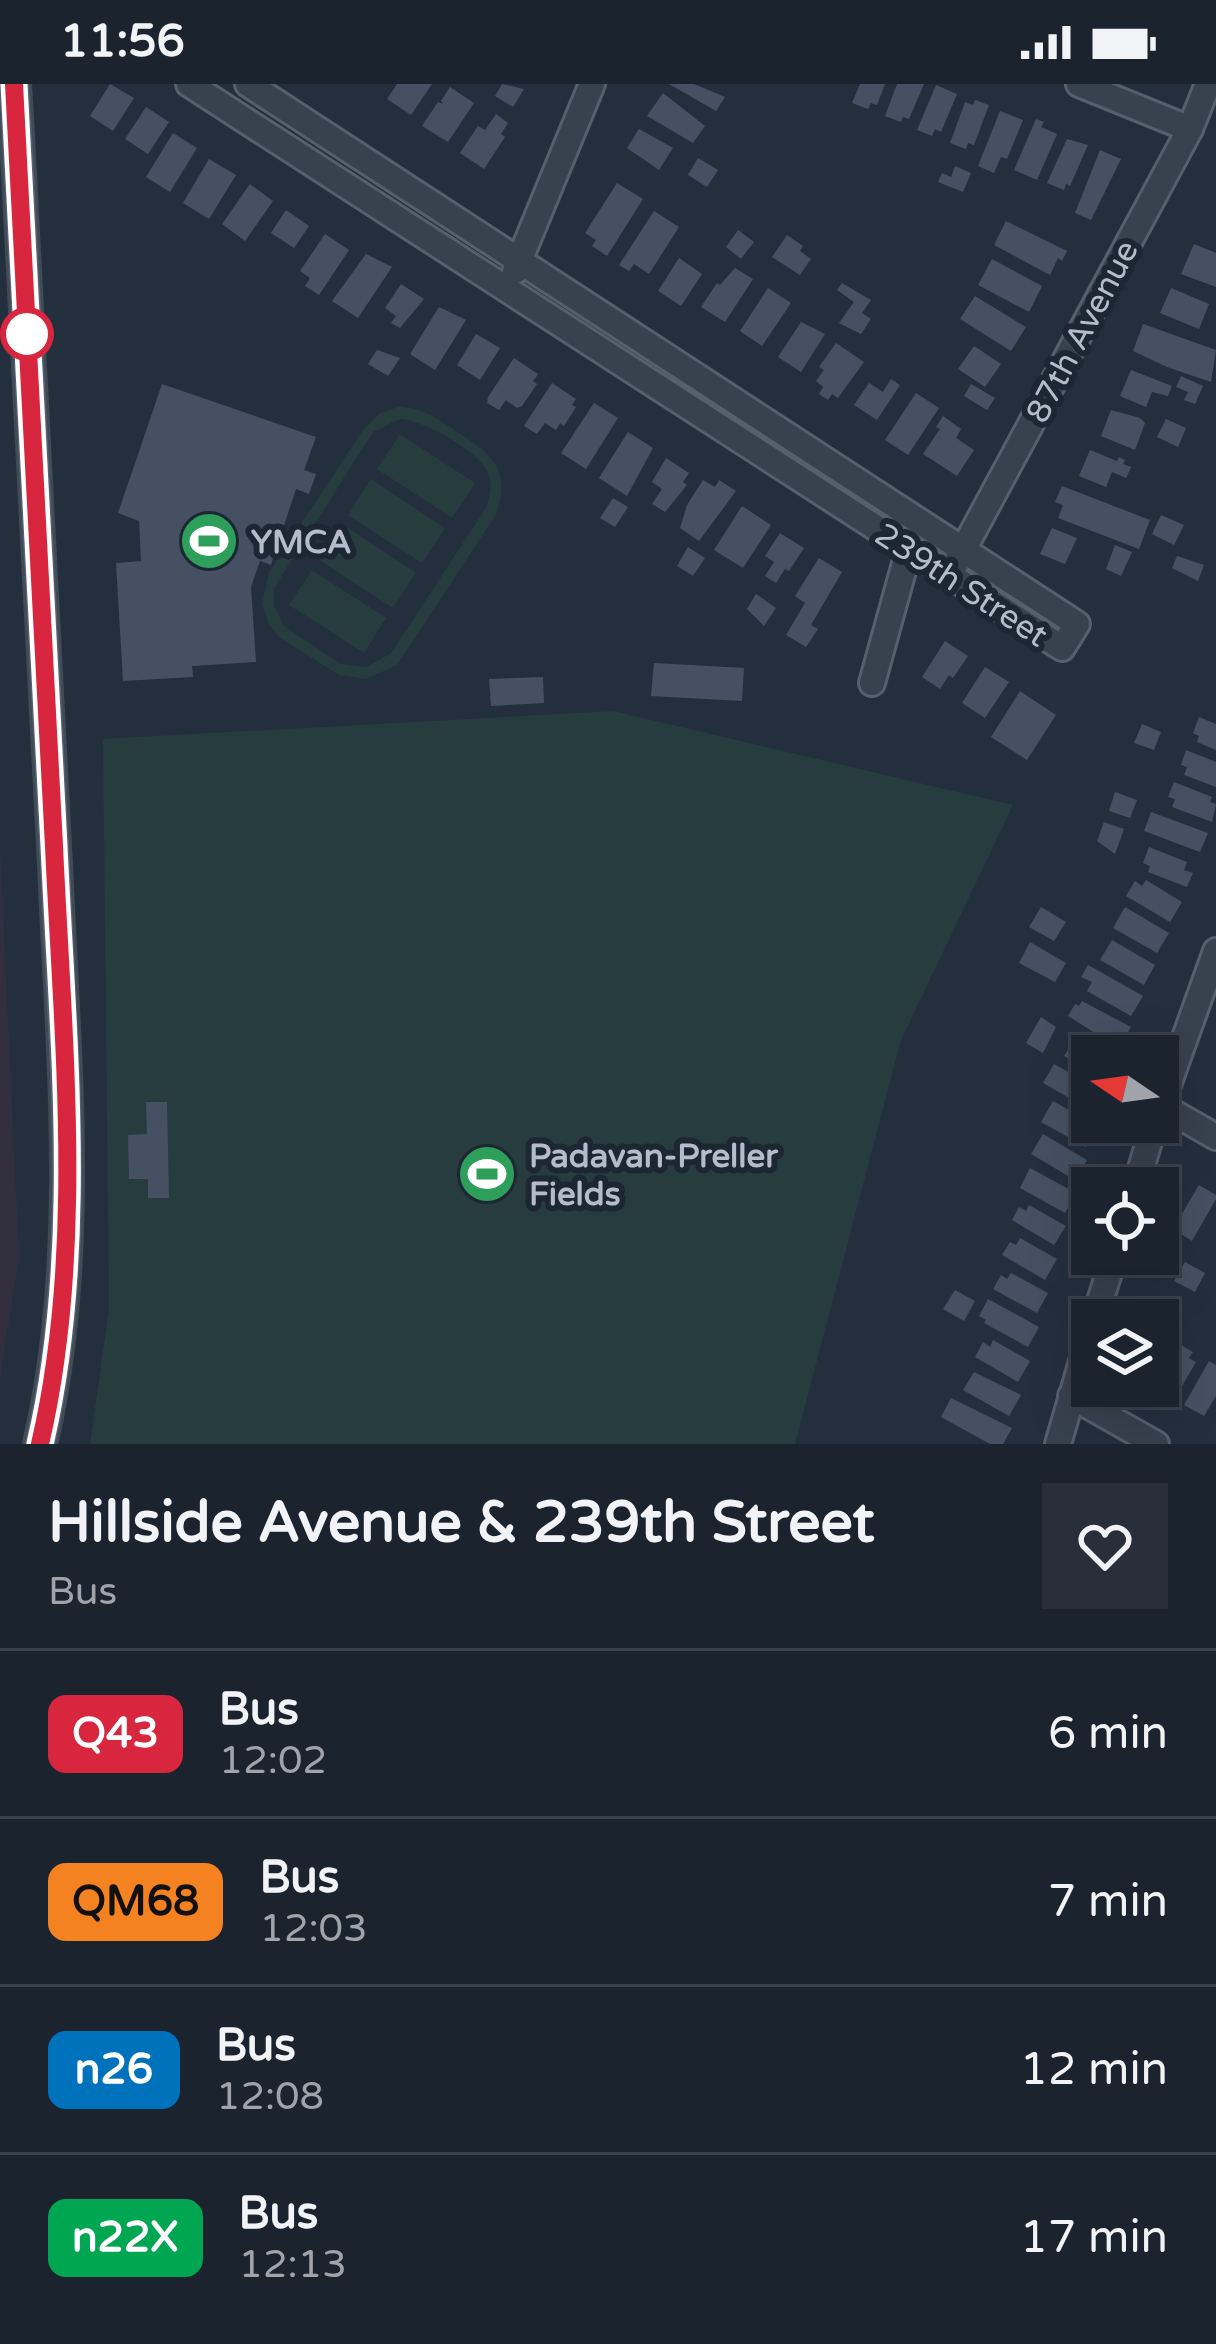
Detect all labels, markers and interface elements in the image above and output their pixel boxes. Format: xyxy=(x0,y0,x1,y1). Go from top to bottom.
text: 11:56 xyxy=(60,15,185,69)
street label: 87th Avenue xyxy=(1018,234,1147,430)
unlabelled marker xyxy=(2,309,52,359)
sports icon: YMCA xyxy=(178,510,240,572)
street label: 239th Street xyxy=(868,515,1055,655)
place label: YMCA xyxy=(251,523,352,562)
north arrow xyxy=(1071,1035,1179,1143)
map controls xyxy=(1071,1035,1179,1407)
place label: Padavan-Preller Fields xyxy=(529,1137,778,1214)
sports icon: Padavan-Preller Fields xyxy=(456,1143,518,1205)
button: locate xyxy=(1071,1167,1179,1275)
button: layers xyxy=(1071,1299,1179,1407)
button: heart xyxy=(1042,1483,1168,1609)
text: Hillside Avenue & 239th Street xyxy=(48,1489,875,1557)
text: Bus xyxy=(48,1568,117,1615)
text: Bus xyxy=(219,1683,299,1737)
text: 6 min xyxy=(1048,1707,1168,1761)
text: Q43 xyxy=(72,1708,159,1759)
text: 12:02 xyxy=(219,1737,327,1784)
text: Bus xyxy=(259,1851,339,1905)
text: 7 min xyxy=(1048,1875,1168,1929)
text: QM68 xyxy=(72,1876,199,1927)
text: 12:03 xyxy=(259,1905,368,1952)
text: Bus xyxy=(216,2019,296,2073)
text: 12 min xyxy=(1020,2043,1168,2097)
text: n26 xyxy=(75,2044,153,2095)
text: 12:08 xyxy=(216,2073,324,2120)
text: Bus xyxy=(239,2187,318,2241)
text: 17 min xyxy=(1020,2211,1168,2265)
text: n22X xyxy=(72,2212,179,2263)
text: 12:13 xyxy=(239,2241,347,2288)

